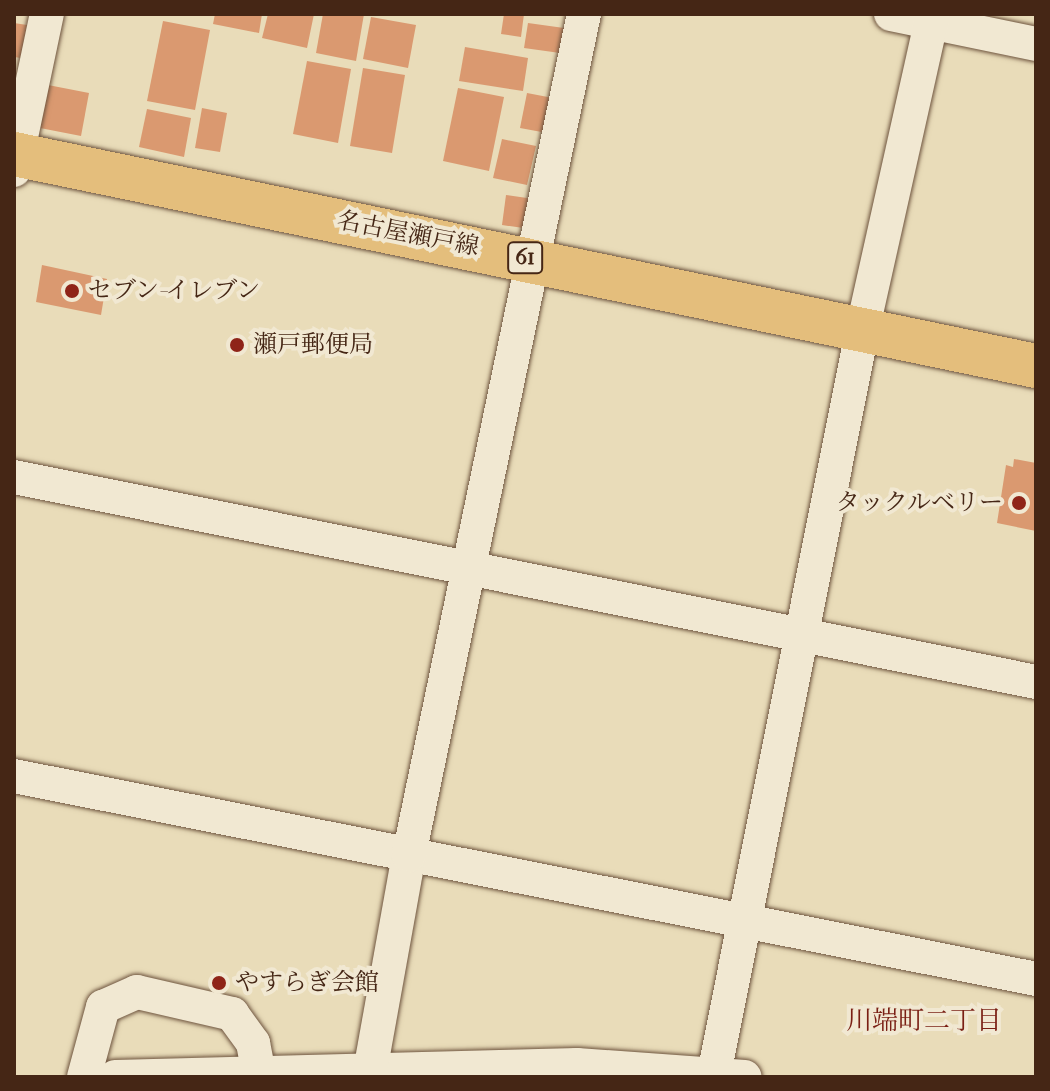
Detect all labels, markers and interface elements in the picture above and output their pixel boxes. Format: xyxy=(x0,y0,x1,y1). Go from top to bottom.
street label: 名古屋瀬戸線 xyxy=(335,206,481,262)
road number: 61 xyxy=(507,240,543,276)
place label: セブン-イレブン xyxy=(88,277,262,305)
marker: セブン-イレブン xyxy=(63,282,81,300)
place label: 瀬戸郵便局 xyxy=(253,331,373,359)
marker: 瀬戸郵便局 xyxy=(228,336,246,354)
place label: タックルベリー xyxy=(835,489,1003,517)
marker: タックルベリー xyxy=(1010,494,1028,512)
place label: やすらぎ会館 xyxy=(235,969,379,997)
marker: やすらぎ会館 xyxy=(210,974,228,992)
district label: 川端町二丁目 xyxy=(846,1005,1002,1037)

